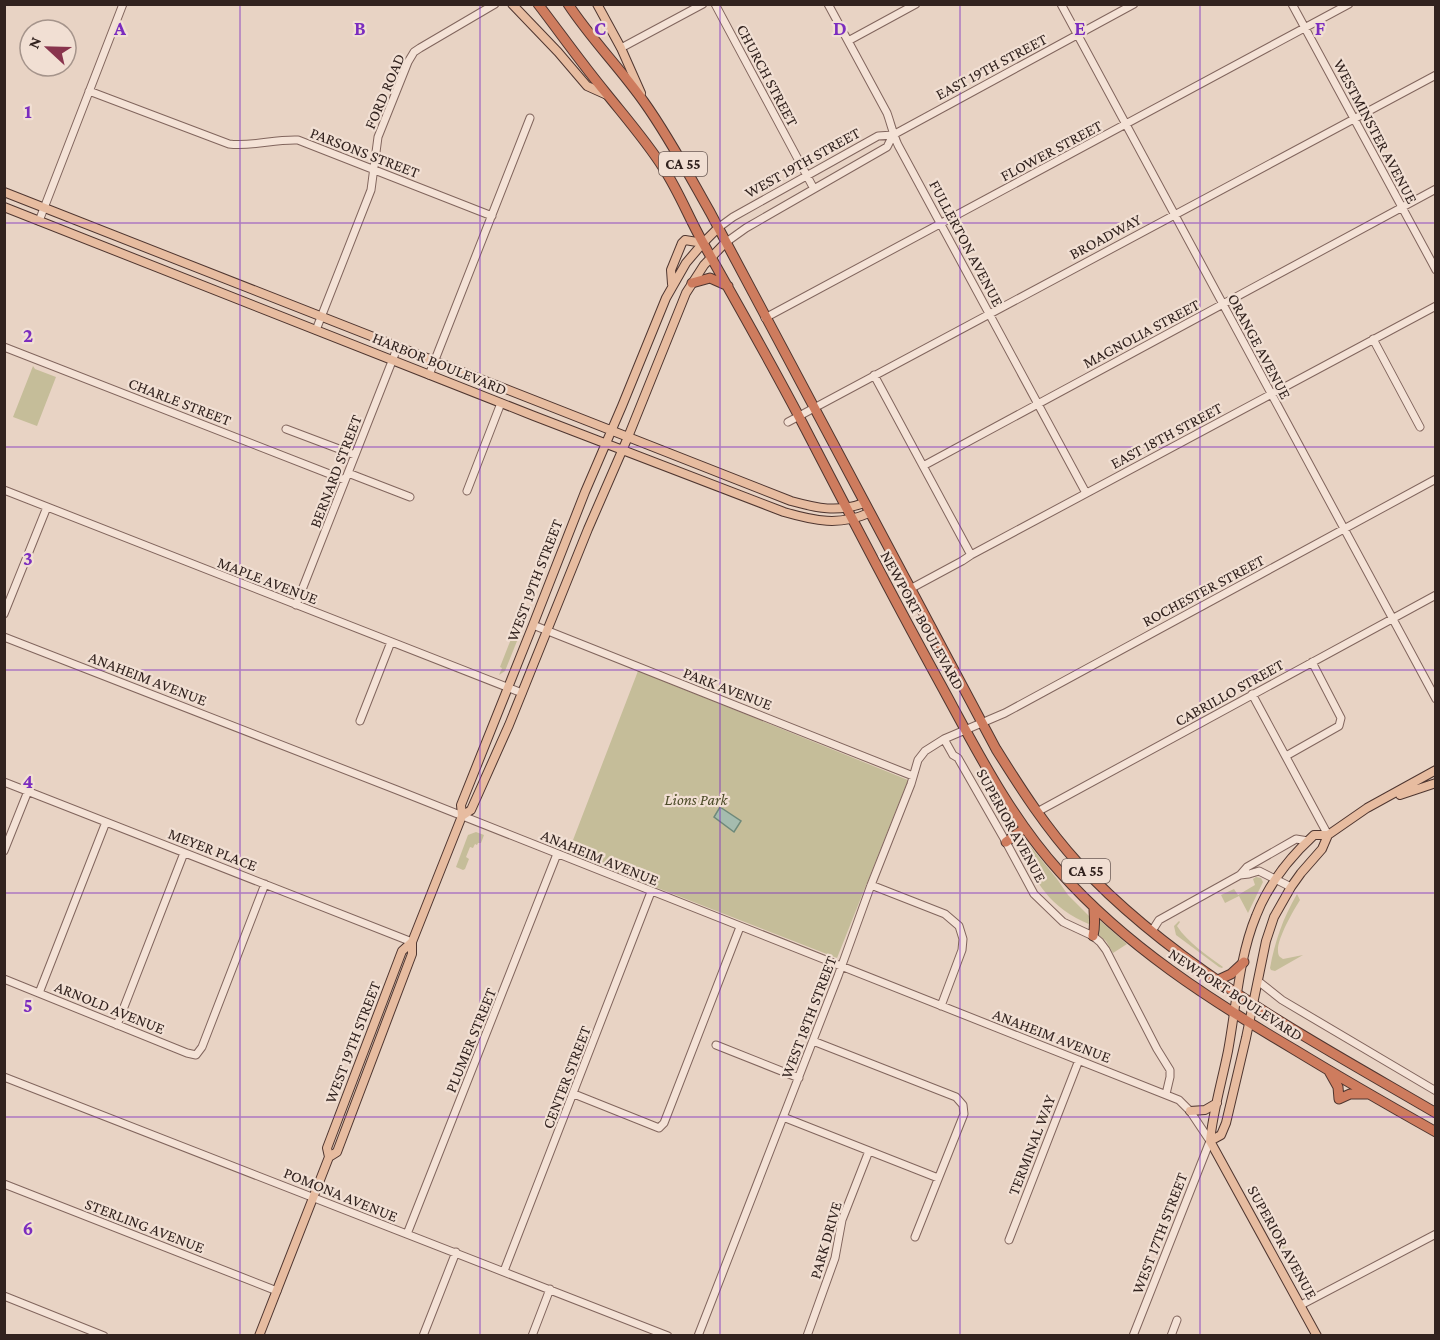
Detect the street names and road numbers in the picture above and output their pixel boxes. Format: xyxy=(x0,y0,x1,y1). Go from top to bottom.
street label: CHURCH STREET xyxy=(734,21,802,129)
street label: EAST 19TH STREET xyxy=(933,30,1050,103)
street label: FORD ROAD xyxy=(361,51,408,131)
street label: WESTMINSTER AVENUE xyxy=(1330,56,1421,207)
street label: FLOWER STREET xyxy=(998,116,1105,184)
street label: PARSONS STREET xyxy=(308,124,422,181)
street label: WEST 19TH STREET xyxy=(742,124,863,201)
road number: CA 55 xyxy=(659,152,707,176)
street label: FULLERTON AVENUE xyxy=(926,177,1007,310)
street label: BROADWAY xyxy=(1067,210,1144,262)
street label: ORANGE AVENUE xyxy=(1225,291,1295,402)
street label: MAGNOLIA STREET xyxy=(1080,295,1203,371)
street label: HARBOR BOULEVARD xyxy=(370,329,509,398)
street label: CHARLE STREET xyxy=(126,374,234,429)
street label: EAST 18TH STREET xyxy=(1108,399,1225,472)
street label: BERNARD STREET xyxy=(306,412,365,530)
street label: WEST 19TH STREET xyxy=(503,517,566,644)
street label: NEWPORT BOULEVARD xyxy=(877,548,968,693)
street label: ROCHESTER STREET xyxy=(1139,551,1267,630)
street label: MAPLE AVENUE xyxy=(215,553,321,608)
street label: ANAHEIM AVENUE xyxy=(86,648,210,709)
street label: CABRILLO STREET xyxy=(1172,655,1287,729)
street label: PARK AVENUE xyxy=(681,664,775,713)
street label: SUPERIOR AVENUE xyxy=(973,766,1050,885)
street label: MEYER PLACE xyxy=(166,825,260,874)
street label: ANAHEIM AVENUE xyxy=(539,826,661,889)
road number: CA 55 xyxy=(1062,859,1110,883)
street label: NEWPORT BOULEVARD xyxy=(1166,945,1306,1044)
street label: WEST 18TH STREET xyxy=(777,953,840,1081)
street label: ARNOLD AVENUE xyxy=(52,978,168,1037)
street label: WEST 19TH STREET xyxy=(321,979,384,1106)
street label: PLUMER STREET xyxy=(442,985,499,1095)
street label: ANAHEIM AVENUE xyxy=(990,1005,1114,1066)
street label: CENTER STREET xyxy=(539,1023,594,1131)
street label: TERMINAL WAY xyxy=(1005,1092,1059,1198)
street label: POMONA AVENUE xyxy=(281,1164,401,1225)
street label: WEST 17TH STREET xyxy=(1129,1170,1191,1296)
street label: SUPERIOR AVENUE xyxy=(1244,1183,1321,1302)
street label: STERLING AVENUE xyxy=(83,1195,207,1256)
street label: PARK DRIVE xyxy=(806,1199,845,1281)

